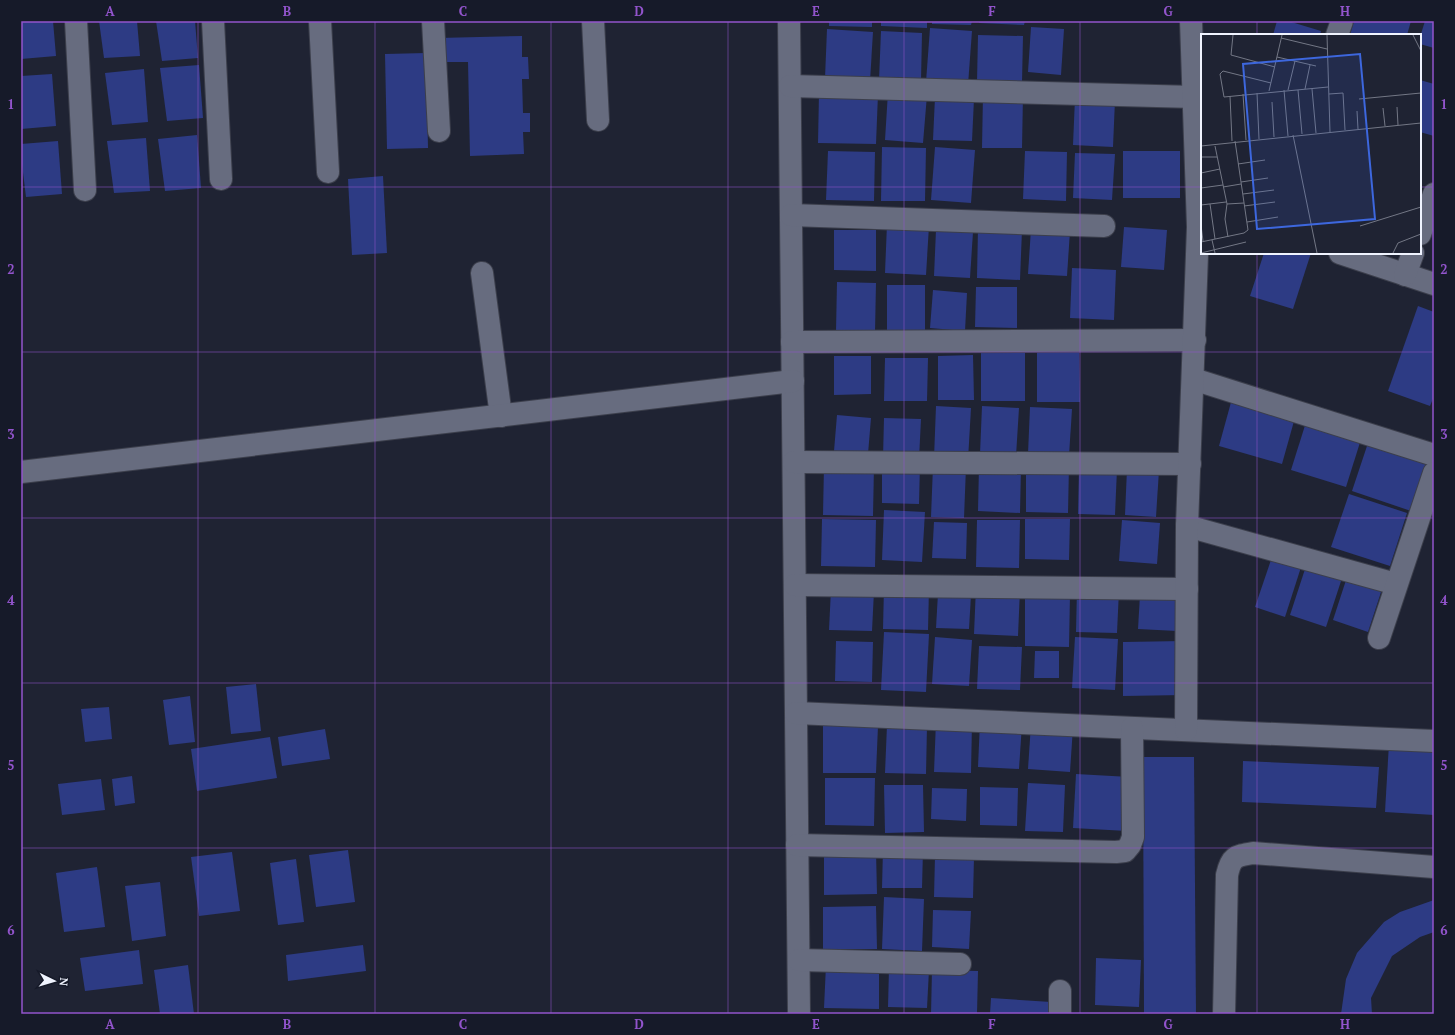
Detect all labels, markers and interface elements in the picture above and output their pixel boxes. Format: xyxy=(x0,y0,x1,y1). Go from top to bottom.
text: A xyxy=(105,2,115,20)
text: B xyxy=(283,2,291,20)
text: C xyxy=(459,2,467,20)
text: D xyxy=(634,2,644,20)
text: E xyxy=(812,2,820,20)
text: F xyxy=(988,2,996,20)
text: G xyxy=(1163,2,1173,20)
text: H xyxy=(1340,2,1350,20)
inset map xyxy=(1201,34,1421,254)
text: 1 xyxy=(7,95,15,113)
text: 1 xyxy=(1440,95,1448,113)
text: 2 xyxy=(7,260,15,278)
text: 2 xyxy=(1440,260,1448,278)
text: 3 xyxy=(7,425,15,443)
text: 3 xyxy=(1440,425,1448,443)
text: 4 xyxy=(7,591,15,609)
text: 4 xyxy=(1440,591,1448,609)
text: 5 xyxy=(7,756,15,774)
text: 5 xyxy=(1440,756,1448,774)
text: 6 xyxy=(7,921,15,939)
text: 6 xyxy=(1440,921,1448,939)
north arrow xyxy=(34,961,74,1001)
text: N xyxy=(57,977,71,987)
text: A xyxy=(105,1015,115,1033)
text: B xyxy=(283,1015,291,1033)
text: C xyxy=(459,1015,467,1033)
text: D xyxy=(634,1015,644,1033)
text: E xyxy=(812,1015,820,1033)
text: F xyxy=(988,1015,996,1033)
text: G xyxy=(1163,1015,1173,1033)
text: H xyxy=(1340,1015,1350,1033)

